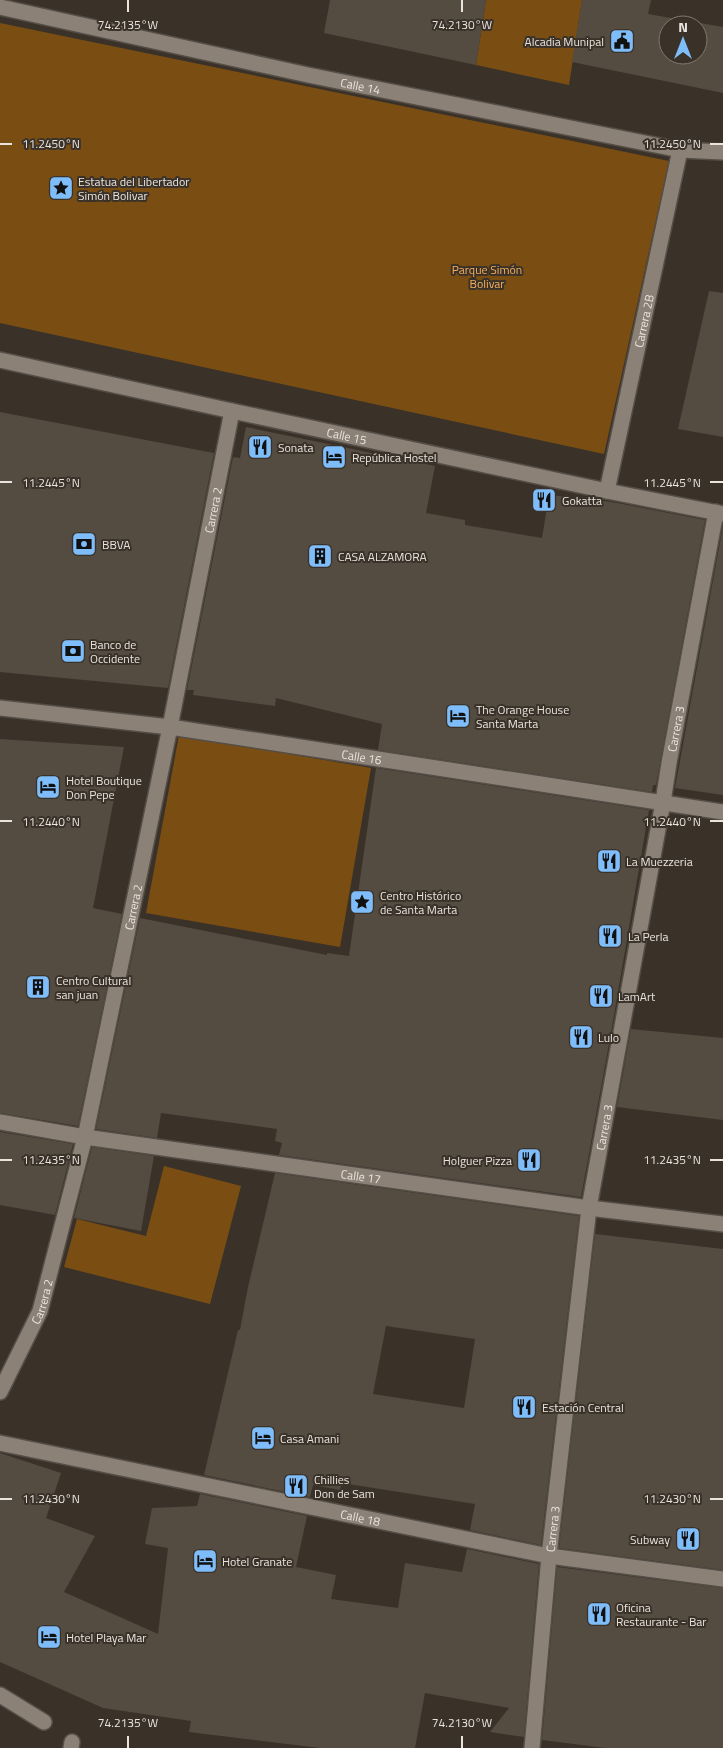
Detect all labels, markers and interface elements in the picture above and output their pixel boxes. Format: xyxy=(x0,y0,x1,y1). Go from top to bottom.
text: 74.2135°W xyxy=(98,15,158,34)
text: 74.2130°W xyxy=(432,15,492,34)
north arrow xyxy=(658,15,708,65)
text: N xyxy=(678,16,688,37)
public building icon: Alcadia Munipal xyxy=(609,28,635,54)
place label: Alcadia Munipal xyxy=(525,32,604,51)
street label: Calle 14 xyxy=(339,72,382,99)
text: 11.2450°N xyxy=(22,134,80,153)
text: 11.2450°N xyxy=(643,134,701,153)
place label: Estatua del Libertador Simón Bolivar xyxy=(78,172,189,205)
place icon: Estatua del Libertador Simón Bolivar xyxy=(48,175,74,201)
park label: Parque Simón Bolivar xyxy=(452,260,522,293)
street label: Carrera 2B xyxy=(629,293,658,349)
street label: Calle 15 xyxy=(325,422,369,449)
restaurant icon: Sonata xyxy=(247,434,273,460)
place label: Sonata xyxy=(278,438,314,457)
hotel icon: República Hostel xyxy=(321,444,347,470)
place label: República Hostel xyxy=(352,448,437,467)
text: 11.2445°N xyxy=(22,473,80,492)
text: 11.2445°N xyxy=(643,473,701,492)
street label: Carrera 2 xyxy=(199,485,226,534)
restaurant icon: Gokatta xyxy=(531,487,557,513)
place label: Gokatta xyxy=(562,491,602,510)
bank icon: BBVA xyxy=(71,531,97,557)
place label: BBVA xyxy=(102,535,130,554)
building icon: CASA ALZAMORA xyxy=(307,543,333,569)
place label: CASA ALZAMORA xyxy=(338,547,427,566)
place label: Banco de Occidente xyxy=(90,635,140,668)
bank icon: Banco de Occidente xyxy=(60,638,86,664)
place label: The Orange House Santa Marta xyxy=(476,700,569,733)
hotel icon: The Orange House Santa Marta xyxy=(445,703,471,729)
street label: Carrera 3 xyxy=(662,704,689,753)
street label: Calle 16 xyxy=(340,744,383,769)
place label: Hotel Boutique Don Pepe xyxy=(66,771,142,804)
hotel icon: Hotel Boutique Don Pepe xyxy=(35,774,61,800)
text: 11.2440°N xyxy=(22,812,80,831)
text: 11.2440°N xyxy=(643,812,701,831)
restaurant icon: La Muezzeria xyxy=(596,848,622,874)
place label: La Muezzeria xyxy=(626,852,693,871)
street label: Carrera 2 xyxy=(119,882,147,932)
place label: Centro Histórico de Santa Marta xyxy=(380,886,461,919)
place icon: Centro Histórico de Santa Marta xyxy=(349,889,375,915)
restaurant icon: La Perla xyxy=(597,923,623,949)
place label: La Perla xyxy=(628,927,668,946)
place label: Centro Cultural san juan xyxy=(56,971,131,1004)
building icon: Centro Cultural san juan xyxy=(25,974,51,1000)
restaurant icon: LamArt xyxy=(588,983,614,1009)
place label: LamArt xyxy=(618,987,656,1006)
restaurant icon: Lulo xyxy=(568,1024,594,1050)
place label: Lulo xyxy=(598,1028,619,1047)
street label: Carrera 3 xyxy=(590,1103,617,1152)
restaurant icon: Holguer Pizza xyxy=(516,1147,542,1173)
text: 11.2435°N xyxy=(22,1150,80,1169)
text: 11.2435°N xyxy=(643,1150,701,1169)
place label: Holguer Pizza xyxy=(443,1151,512,1170)
street label: Calle 17 xyxy=(340,1164,382,1188)
street label: Carrera 2 xyxy=(25,1277,57,1327)
restaurant icon: Estación Central xyxy=(511,1394,537,1420)
place label: Estación Central xyxy=(542,1398,624,1417)
hotel icon: Casa Amani xyxy=(250,1425,276,1451)
place label: Casa Amani xyxy=(280,1429,339,1448)
place label: Chillies Don de Sam xyxy=(314,1470,375,1503)
restaurant icon: Chillies Don de Sam xyxy=(283,1473,309,1499)
text: 11.2430°N xyxy=(22,1489,80,1508)
text: 11.2430°N xyxy=(643,1489,701,1508)
street label: Calle 18 xyxy=(339,1504,382,1531)
street label: Carrera 3 xyxy=(540,1505,564,1553)
restaurant icon: Subway xyxy=(675,1526,701,1552)
place label: Subway xyxy=(630,1530,670,1549)
hotel icon: Hotel Granate xyxy=(192,1548,218,1574)
place label: Hotel Granate xyxy=(222,1552,292,1571)
place label: Oficina Restaurante - Bar xyxy=(616,1598,706,1631)
restaurant icon: Oficina Restaurante - Bar xyxy=(586,1601,612,1627)
hotel icon: Hotel Playa Mar xyxy=(36,1624,62,1650)
place label: Hotel Playa Mar xyxy=(66,1628,146,1647)
text: 74.2135°W xyxy=(98,1713,158,1732)
text: 74.2130°W xyxy=(432,1713,492,1732)

